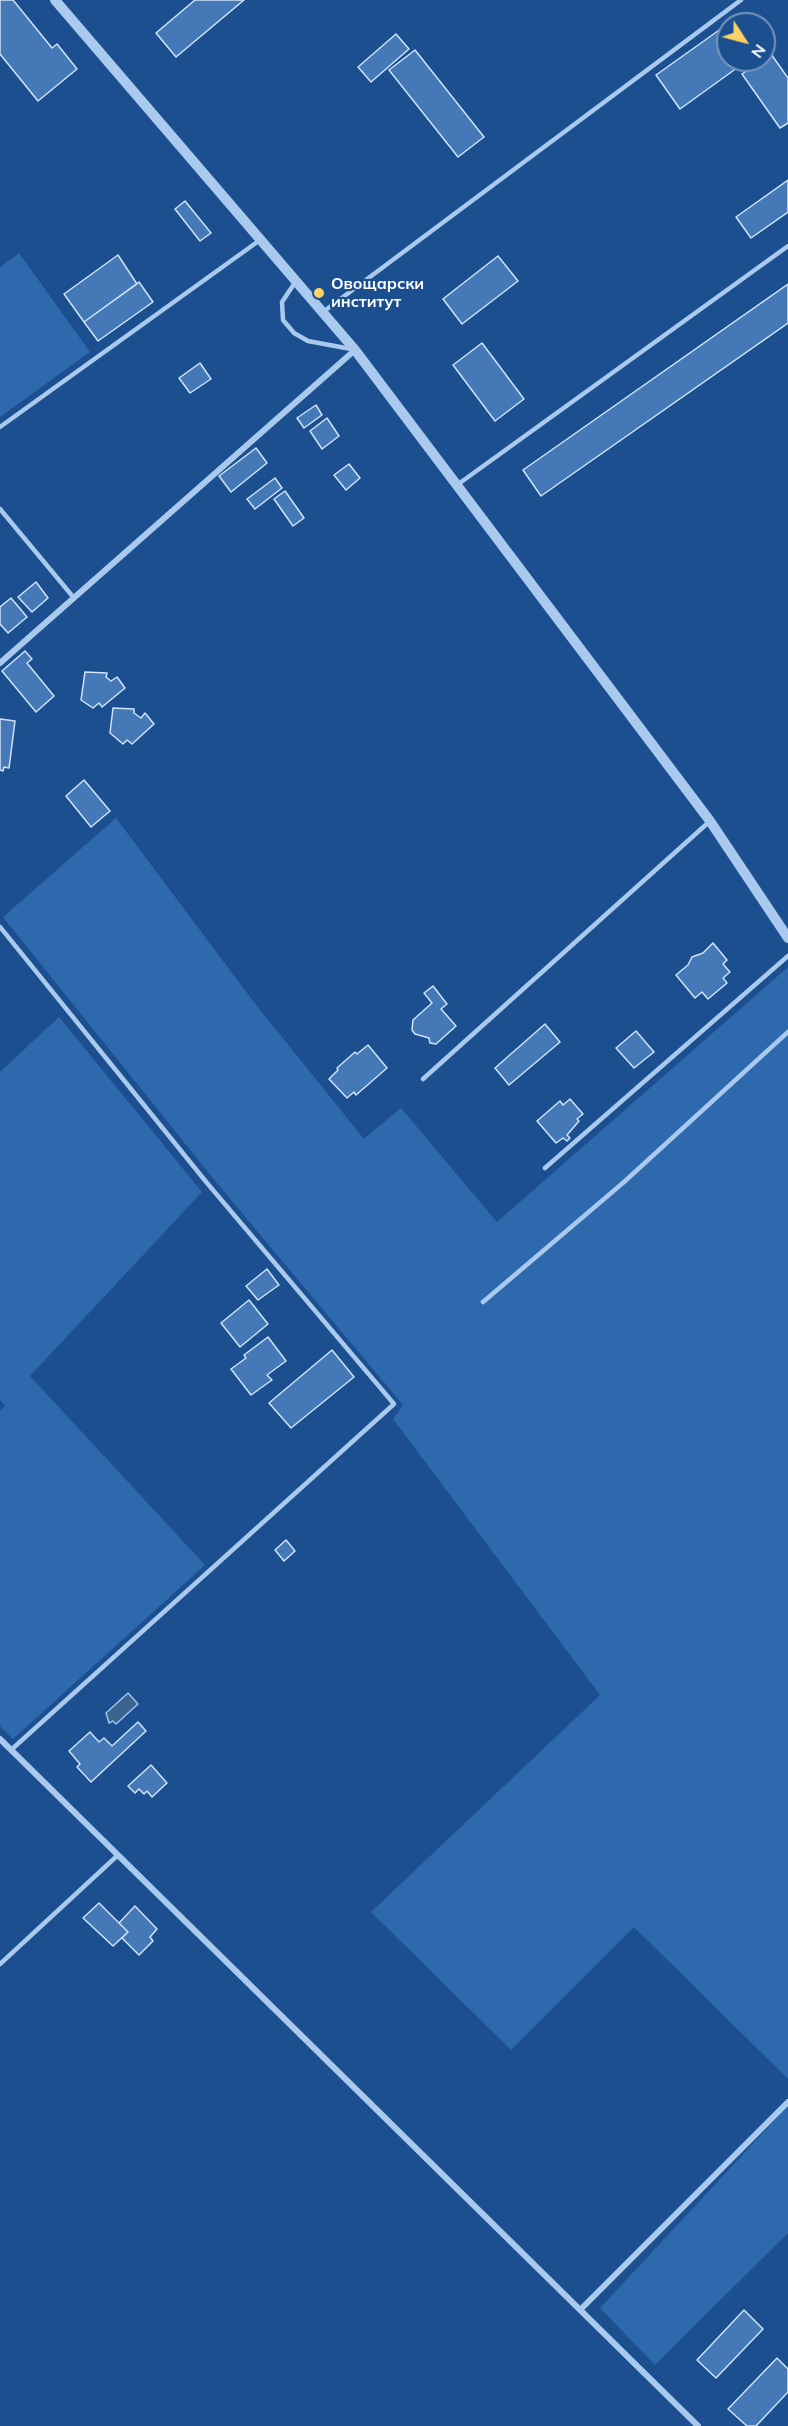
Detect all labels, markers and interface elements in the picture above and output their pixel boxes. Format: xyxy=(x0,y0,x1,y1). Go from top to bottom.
north arrow xyxy=(716,12,776,72)
text: N xyxy=(747,41,771,62)
place label: Овощарски институт xyxy=(331,274,424,312)
marker: Овощарски институт xyxy=(312,286,326,300)

